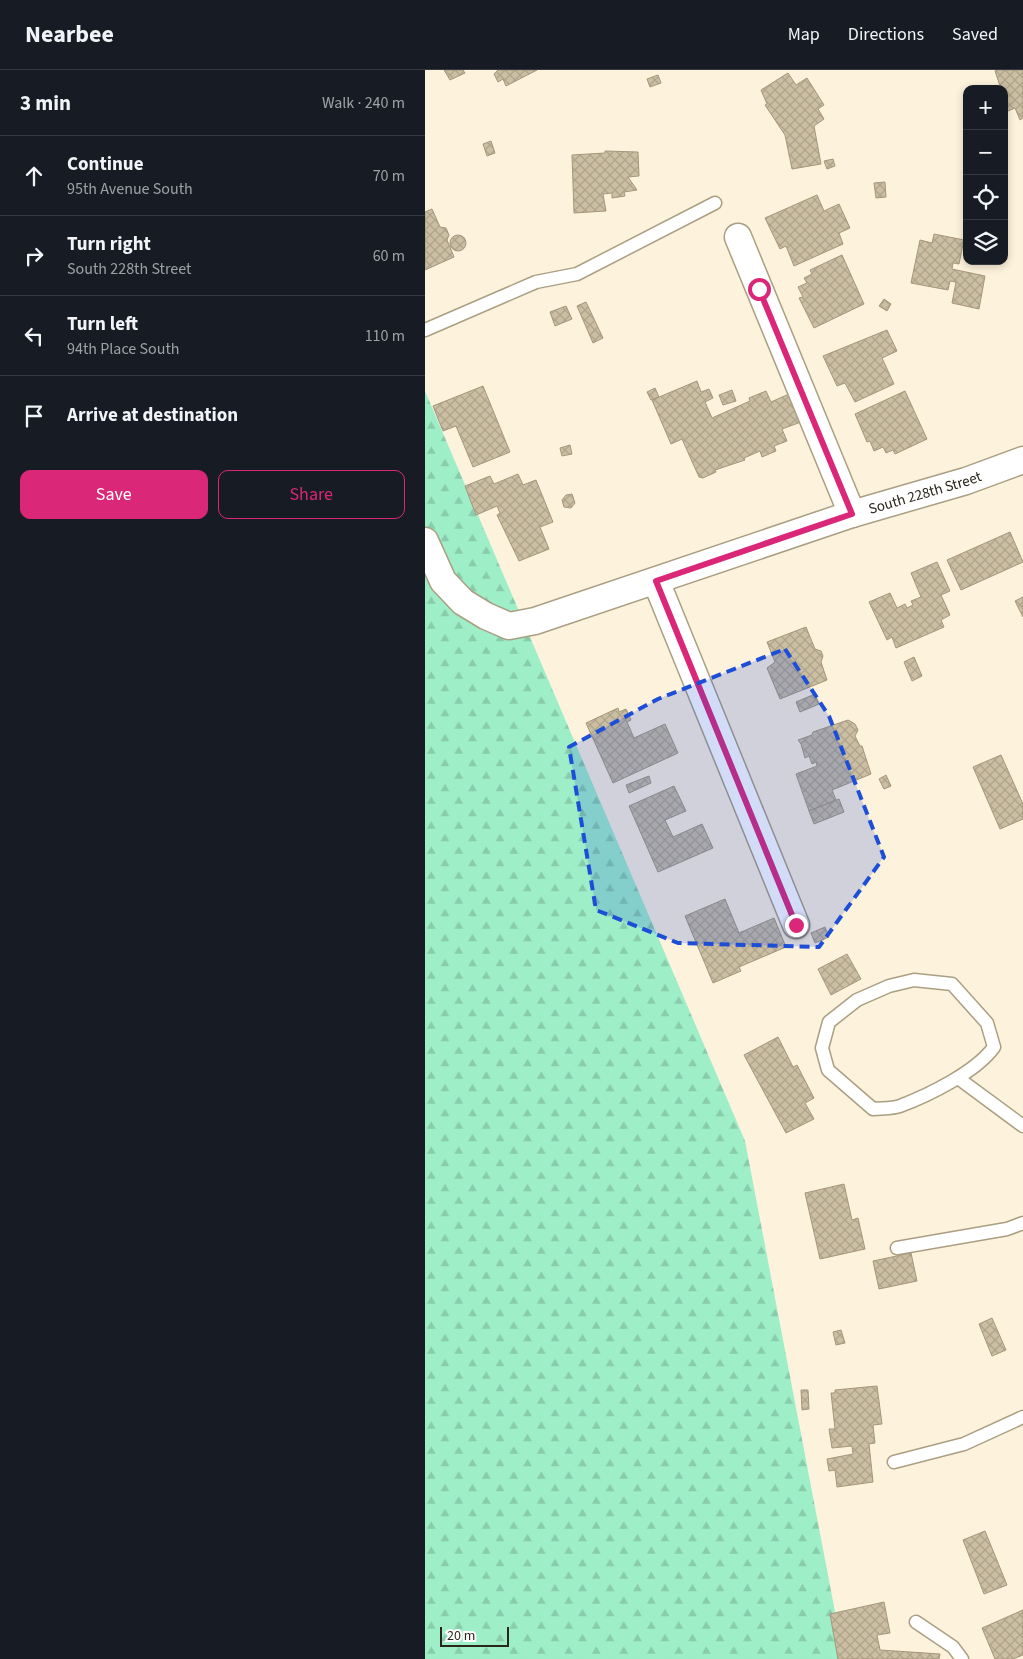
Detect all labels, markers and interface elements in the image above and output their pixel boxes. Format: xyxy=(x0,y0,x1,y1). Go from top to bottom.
text: Nearbee xyxy=(25,17,114,52)
text: Map xyxy=(788,22,820,47)
text: Directions xyxy=(848,22,924,47)
text: Saved xyxy=(952,22,998,47)
map controls xyxy=(963,85,1008,265)
button: + xyxy=(963,85,1008,130)
text: 3 min xyxy=(20,88,71,118)
text: Walk · 240 m xyxy=(322,92,405,114)
button: − xyxy=(963,130,1008,175)
text: Continue xyxy=(67,151,144,178)
icon: ahead xyxy=(20,162,48,190)
text: 70 m xyxy=(373,165,405,187)
button: locate xyxy=(963,175,1008,220)
text: 95th Avenue South xyxy=(67,178,193,200)
button: layers xyxy=(963,220,1008,265)
text: Turn right xyxy=(67,231,151,258)
icon: right xyxy=(20,242,48,270)
text: 60 m xyxy=(373,245,405,267)
text: South 228th Street xyxy=(67,258,192,280)
route start xyxy=(748,278,771,301)
text: Turn left xyxy=(67,311,138,338)
icon: left xyxy=(20,322,48,350)
text: 110 m xyxy=(365,325,405,347)
text: 94th Place South xyxy=(67,338,180,360)
icon: arrive xyxy=(20,402,48,430)
text: Arrive at destination xyxy=(67,402,238,429)
street label: South 228th Street xyxy=(866,466,985,519)
button: Save xyxy=(20,470,208,519)
button: Share xyxy=(218,470,405,519)
route end xyxy=(785,914,808,937)
scale bar xyxy=(440,1624,509,1647)
text: 20 m xyxy=(447,1626,475,1646)

